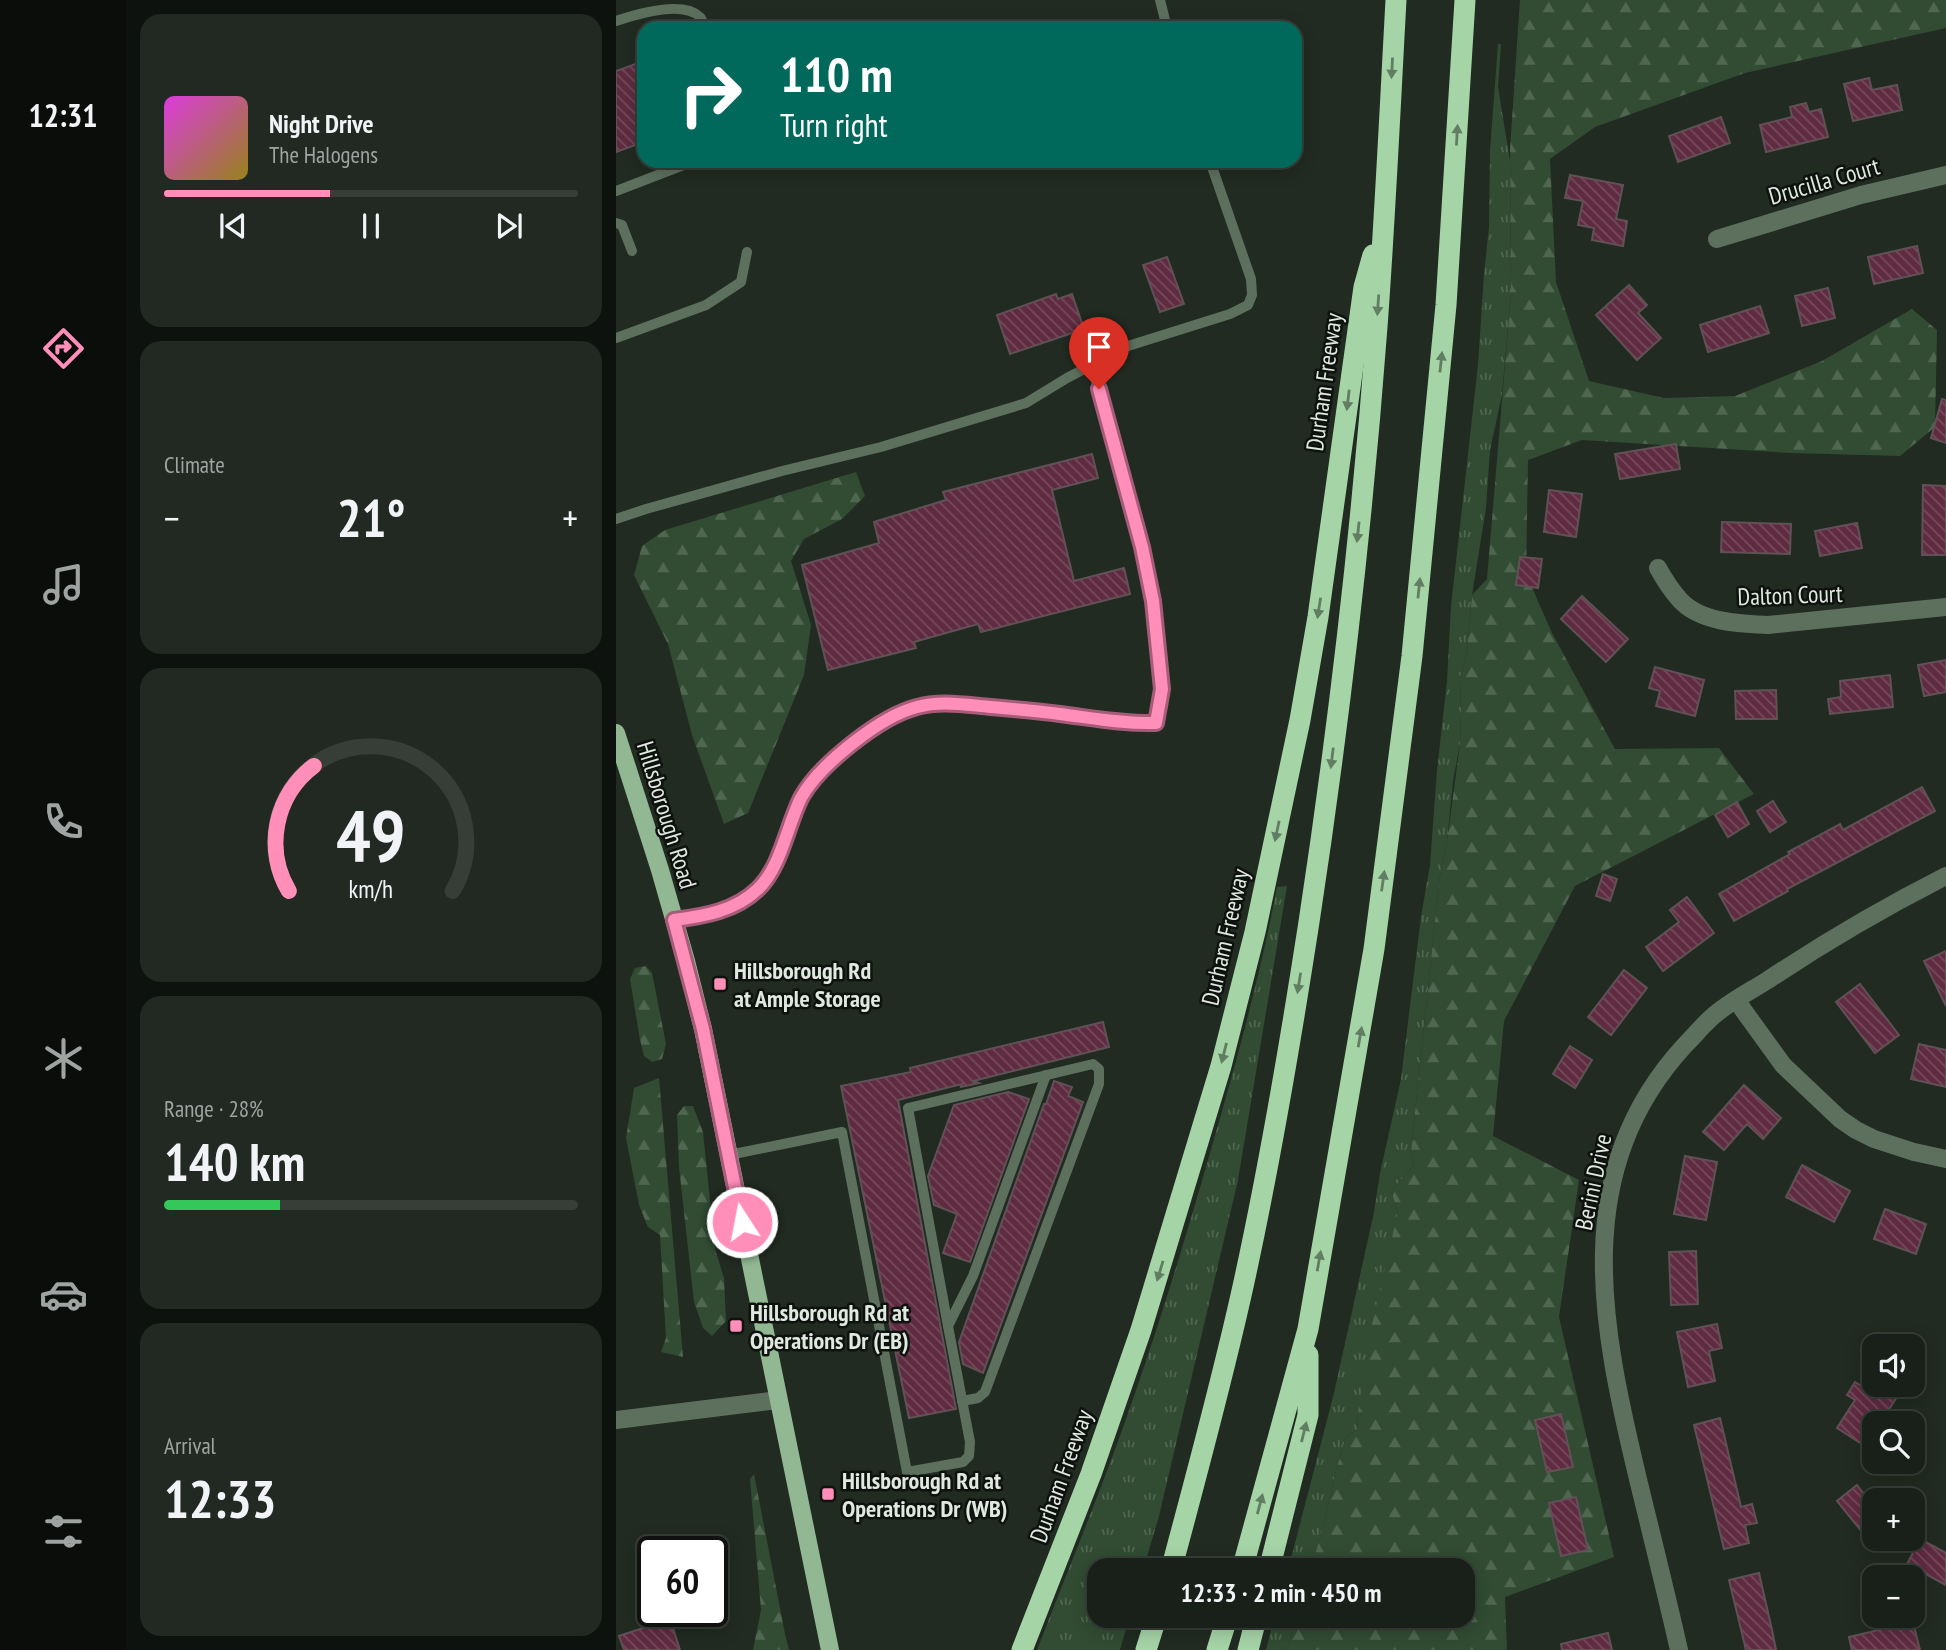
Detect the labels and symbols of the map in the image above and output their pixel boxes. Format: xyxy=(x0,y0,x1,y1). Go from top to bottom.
one-way arrow xyxy=(1387,57,1398,79)
one-way arrow xyxy=(1452,124,1463,146)
street label: Drucilla Court xyxy=(1765,150,1883,212)
one-way arrow xyxy=(1373,295,1384,317)
street label: Durham Freeway xyxy=(1299,311,1349,453)
pin xyxy=(1069,317,1129,389)
one-way arrow xyxy=(1436,351,1447,373)
one-way arrow xyxy=(1342,389,1353,411)
one-way arrow xyxy=(1352,521,1363,543)
one-way arrow xyxy=(1413,577,1424,599)
street label: Dalton Court xyxy=(1737,578,1843,612)
one-way arrow xyxy=(1313,597,1324,619)
street label: Hillsborough Road xyxy=(630,738,704,892)
one-way arrow xyxy=(1326,747,1337,769)
one-way arrow xyxy=(1271,820,1282,842)
street label: Durham Freeway xyxy=(1194,866,1256,1008)
one-way arrow xyxy=(1378,870,1389,892)
place label: Hillsborough Rd at Ample Storage xyxy=(734,955,881,1014)
one-way arrow xyxy=(1293,972,1304,994)
marker: Hillsborough Rd at Ample Storage xyxy=(712,976,728,992)
one-way arrow xyxy=(1355,1026,1366,1048)
one-way arrow xyxy=(1218,1042,1229,1064)
street label: Berini Drive xyxy=(1568,1131,1618,1233)
position arrow xyxy=(705,1185,779,1259)
one-way arrow xyxy=(1314,1250,1325,1272)
one-way arrow xyxy=(1154,1260,1164,1281)
place label: Hillsborough Rd at Operations Dr (EB) xyxy=(750,1297,909,1356)
marker: Hillsborough Rd at Operations Dr (EB) xyxy=(728,1318,744,1334)
street label: Durham Freeway xyxy=(1023,1405,1099,1547)
one-way arrow xyxy=(1299,1421,1310,1443)
place label: Hillsborough Rd at Operations Dr (WB) xyxy=(842,1465,1007,1524)
marker: Hillsborough Rd at Operations Dr (WB) xyxy=(820,1486,836,1502)
one-way arrow xyxy=(1255,1493,1266,1515)
speed limit sign: 60 xyxy=(637,1536,728,1627)

